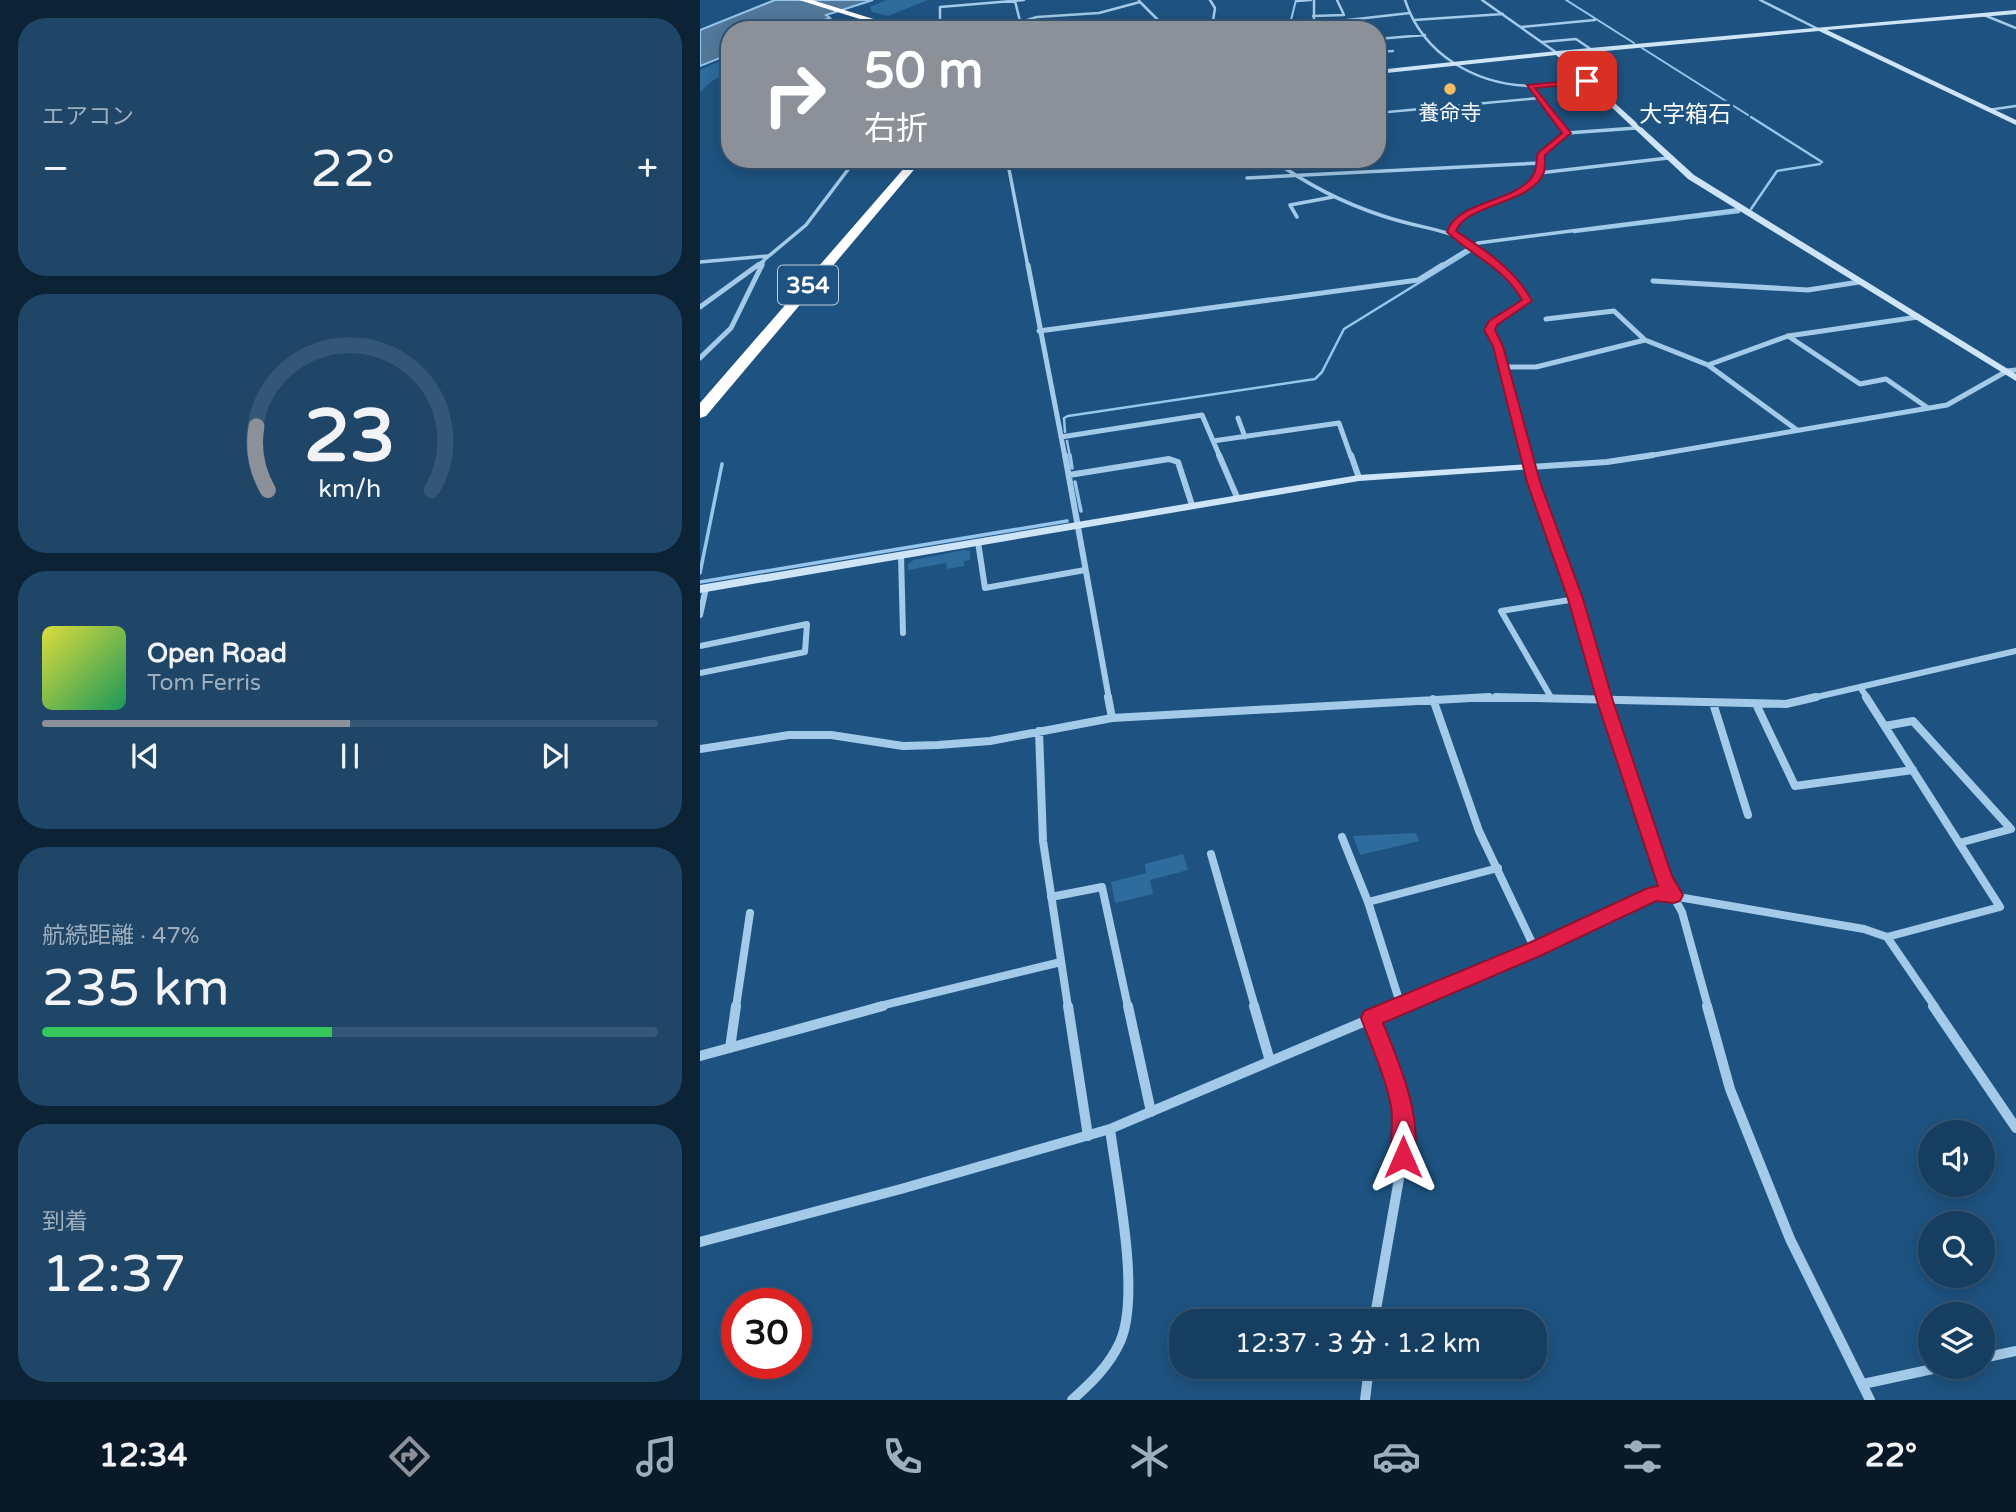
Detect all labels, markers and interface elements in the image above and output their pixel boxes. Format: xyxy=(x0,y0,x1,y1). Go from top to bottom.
text: 50 m xyxy=(864,42,983,101)
icon: right xyxy=(749,49,840,140)
pin xyxy=(1557,51,1617,111)
icon: arrive xyxy=(1568,62,1606,100)
marker: 養命寺 xyxy=(1442,81,1458,97)
place label: 養命寺 xyxy=(1419,101,1482,126)
district label: 大字箱石 xyxy=(1639,101,1731,129)
text: エアコン xyxy=(42,103,134,131)
text: 右折 xyxy=(864,110,928,148)
text: 22° xyxy=(310,138,395,201)
text: − xyxy=(42,146,69,192)
text: + xyxy=(637,146,658,192)
road number: 354 xyxy=(778,266,838,304)
text: 23 xyxy=(304,393,396,481)
text: km/h xyxy=(319,473,381,503)
text: Open Road xyxy=(147,638,287,669)
text: Tom Ferris xyxy=(147,669,261,697)
icon: previous xyxy=(126,737,164,775)
icon: pause xyxy=(331,737,369,775)
icon: next xyxy=(536,737,574,775)
text: 航続距離 · 47% xyxy=(42,922,200,950)
text: 235 km xyxy=(42,957,230,1020)
position arrow xyxy=(1366,1120,1440,1194)
map controls xyxy=(1918,1120,1995,1379)
button: sound xyxy=(1918,1120,1995,1197)
text: 到着 xyxy=(42,1208,88,1236)
button: search xyxy=(1918,1211,1995,1288)
text: 12:37 xyxy=(42,1243,186,1306)
speed limit sign: 30 xyxy=(721,1288,812,1379)
button: layers xyxy=(1918,1302,1995,1379)
text: 12:37 · 3 分 · 1.2 km xyxy=(1235,1328,1481,1359)
icon: directions xyxy=(385,1432,434,1481)
icon: music xyxy=(632,1432,681,1481)
icon: phone xyxy=(878,1432,927,1481)
icon: climate xyxy=(1125,1432,1174,1481)
icon: car xyxy=(1372,1432,1421,1481)
icon: filters xyxy=(1618,1432,1667,1481)
text: 12:34 xyxy=(99,1437,188,1475)
text: 22° xyxy=(1865,1437,1917,1475)

